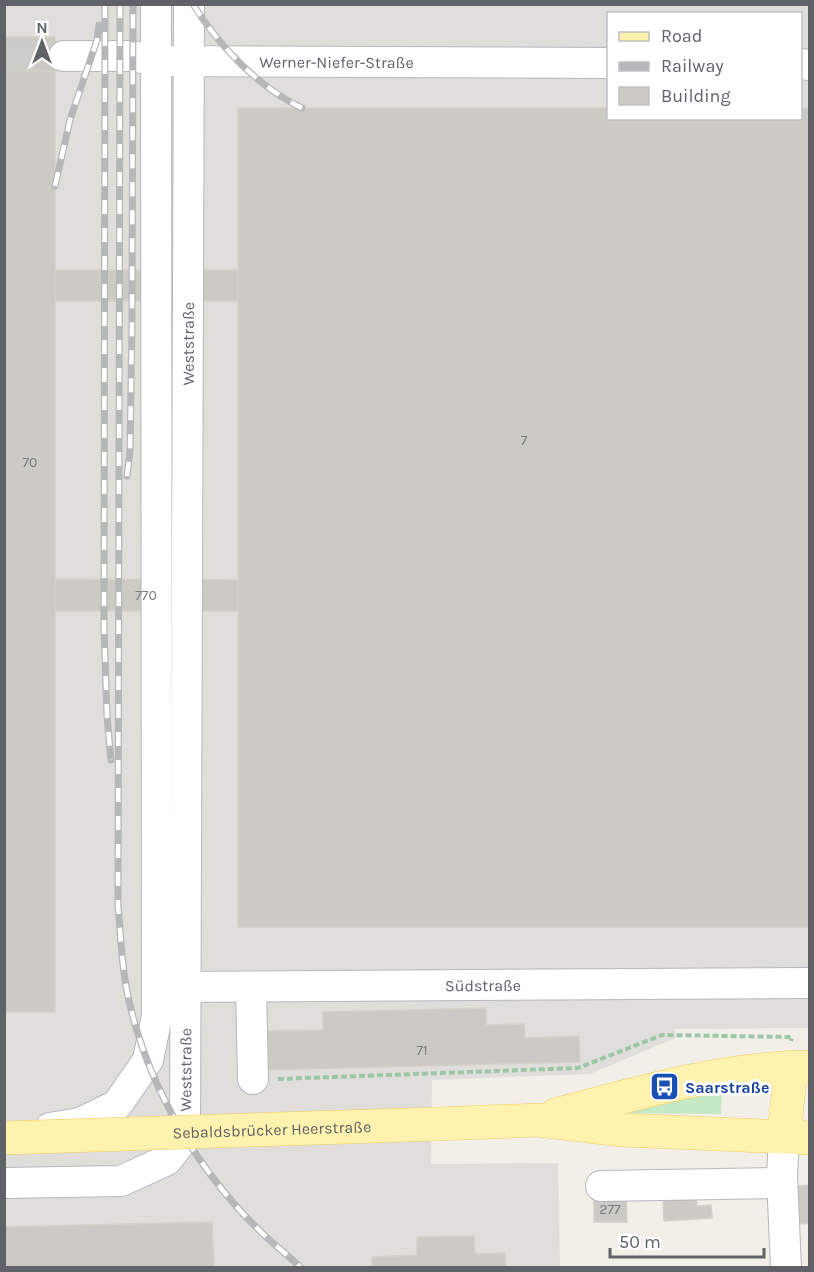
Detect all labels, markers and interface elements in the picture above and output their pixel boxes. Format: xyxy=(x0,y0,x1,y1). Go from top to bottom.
north arrow xyxy=(12,12,72,72)
legend xyxy=(607,12,802,120)
text: N xyxy=(36,18,48,37)
text: Road xyxy=(661,25,702,47)
street label: Werner-Niefer-Straße xyxy=(259,52,414,72)
text: Railway xyxy=(661,55,724,77)
text: Building xyxy=(661,85,731,107)
street label: Weststraße xyxy=(179,302,198,386)
house number: 7 xyxy=(521,432,528,449)
house number: 70 xyxy=(23,454,37,471)
house number: 770 xyxy=(135,587,157,604)
street label: Südstraße xyxy=(445,976,521,995)
street label: Weststraße xyxy=(176,1028,195,1112)
house number: 71 xyxy=(416,1042,428,1059)
bus stop icon: Saarstraße xyxy=(648,1071,680,1103)
place label: Saarstraße xyxy=(685,1078,769,1097)
street label: Sebaldsbrücker Heerstraße xyxy=(172,1117,371,1143)
house number: 277 xyxy=(599,1201,621,1218)
scale bar xyxy=(610,1221,764,1259)
text: 50 m xyxy=(619,1231,661,1253)

